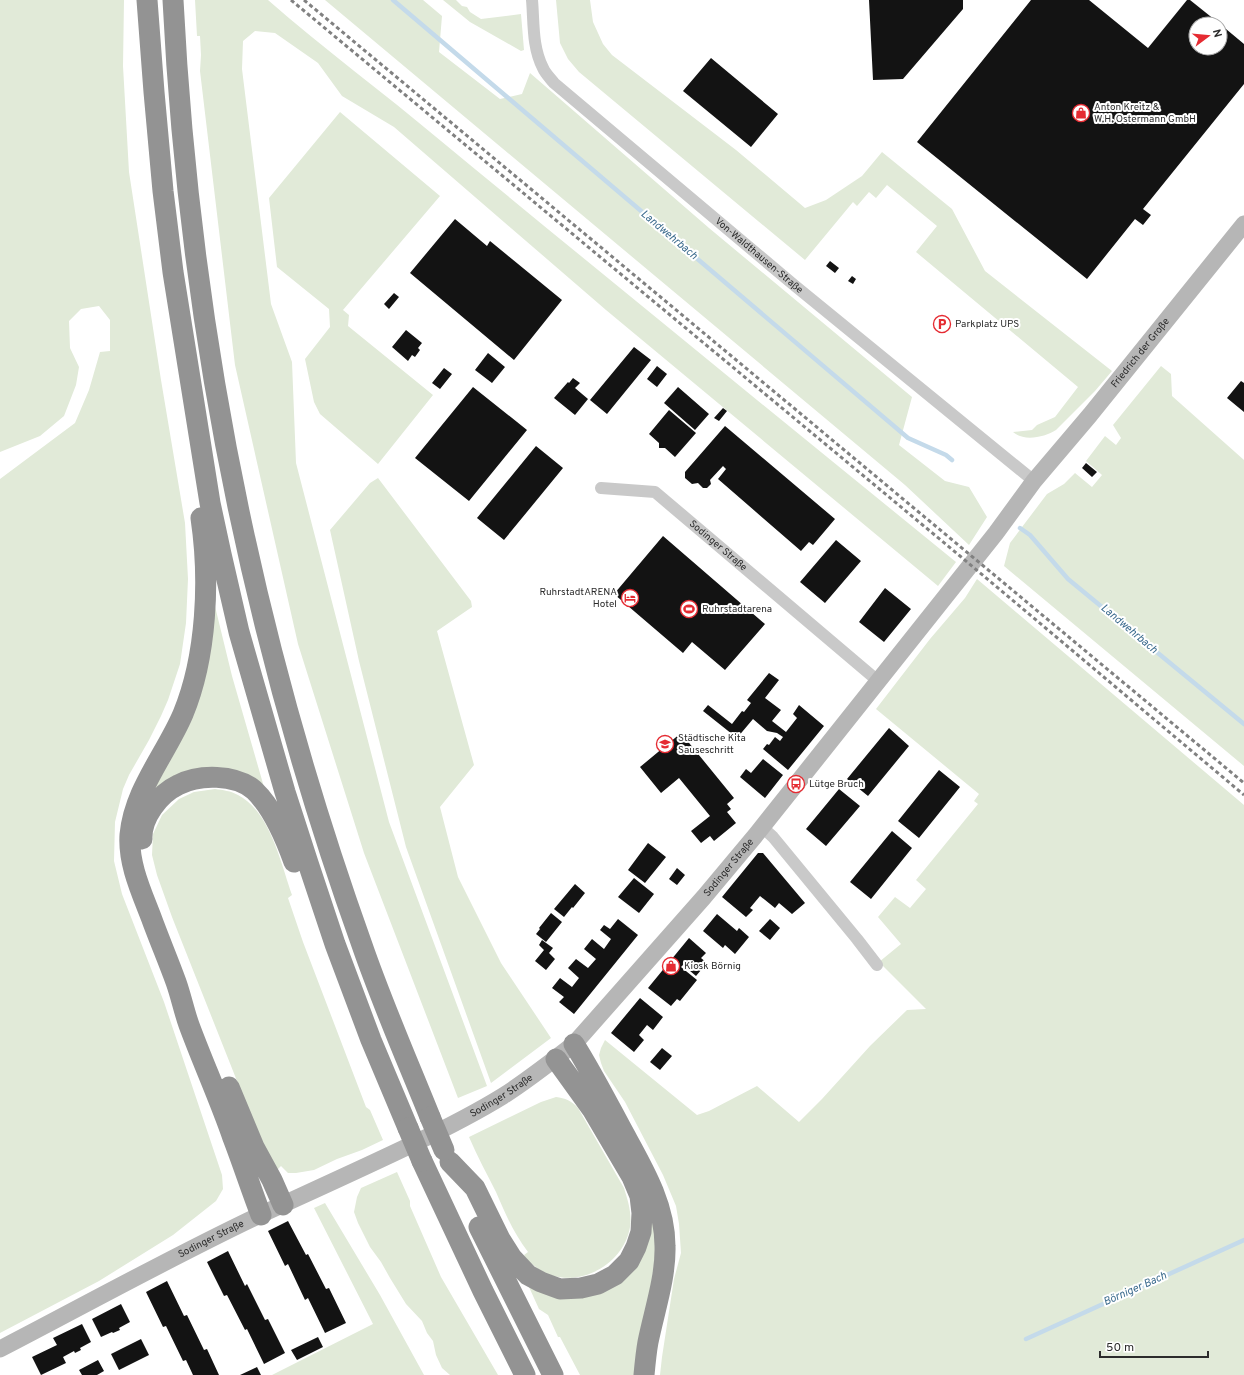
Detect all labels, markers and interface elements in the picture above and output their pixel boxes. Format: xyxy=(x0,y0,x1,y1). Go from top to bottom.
north arrow xyxy=(1188,16,1228,56)
text: N xyxy=(1209,28,1224,39)
place label: Anton Kreitz & W.H. Ostermann GmbH xyxy=(1094,101,1196,126)
shop icon: Anton Kreitz & W.H. Ostermann GmbH xyxy=(1071,103,1091,123)
water label: Landwehrbach xyxy=(638,207,700,263)
street label: Von-Waldthausen-Straße xyxy=(712,215,806,296)
parking icon: Parkplatz UPS xyxy=(932,314,952,334)
street label: Friedrich der Große xyxy=(1108,315,1172,390)
place label: Parkplatz UPS xyxy=(955,318,1019,331)
street label: Sodinger Straße xyxy=(687,517,750,574)
place label: RuhrstadtARENA Hotel xyxy=(539,586,617,611)
hotel icon: RuhrstadtARENA Hotel xyxy=(620,588,640,608)
sports icon: Ruhrstadtarena xyxy=(679,599,699,619)
water label: Landwehrbach xyxy=(1098,601,1160,657)
place label: Ruhrstadtarena xyxy=(702,603,772,616)
place label: Städtische Kita Sauseschritt xyxy=(678,732,746,757)
school or university icon: Städtische Kita Sauseschritt xyxy=(655,734,675,754)
bus stop icon: Lütge Bruch xyxy=(786,774,806,794)
place label: Lütge Bruch xyxy=(809,778,864,791)
street label: Sodinger Straße xyxy=(701,836,757,899)
shop icon: Kiosk Börnig xyxy=(661,956,681,976)
place label: Kiosk Börnig xyxy=(684,960,741,973)
street label: Sodinger Straße xyxy=(468,1071,536,1120)
street label: Sodinger Straße xyxy=(176,1217,246,1261)
water label: Börniger Bach xyxy=(1101,1269,1169,1309)
scale bar xyxy=(1100,1333,1208,1359)
text: 50 m xyxy=(1106,1340,1134,1356)

